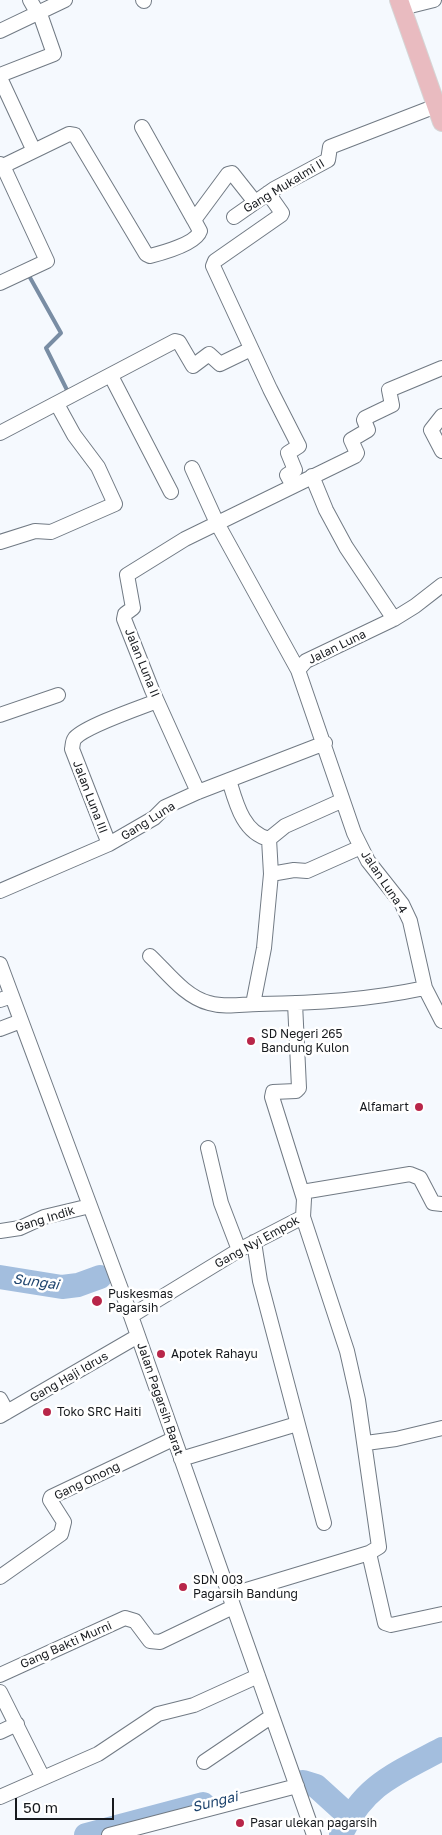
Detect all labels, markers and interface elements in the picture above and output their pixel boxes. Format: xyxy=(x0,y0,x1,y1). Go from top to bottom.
street label: Gang Mukalmi II xyxy=(241,156,327,216)
street label: Jalan Luna II xyxy=(122,626,162,700)
street label: Jalan Luna xyxy=(306,627,368,667)
street label: Jalan Luna III xyxy=(70,759,110,835)
street label: Gang Luna xyxy=(118,799,178,843)
street label: Jalan Luna 4 xyxy=(358,848,410,916)
place label: SD Negeri 265 Bandung Kulon xyxy=(261,1027,349,1055)
marker: SD Negeri 265 Bandung Kulon xyxy=(245,1035,257,1047)
place label: Alfamart xyxy=(360,1100,409,1114)
marker: Alfamart xyxy=(413,1101,425,1113)
street label: Gang Indik xyxy=(13,1203,77,1235)
street label: Gang Nyi Empok xyxy=(212,1213,302,1271)
water label: Sungai xyxy=(12,1270,60,1294)
place label: Puskesmas Pagarsih xyxy=(108,1287,173,1315)
marker: Puskesmas Pagarsih xyxy=(90,1294,104,1308)
street label: Jalan Pagarsih Barat xyxy=(134,1341,186,1457)
place label: Apotek Rahayu xyxy=(171,1347,258,1361)
marker: Apotek Rahayu xyxy=(155,1348,167,1360)
street label: Gang Haji Idrus xyxy=(27,1349,111,1405)
place label: Toko SRC Haiti xyxy=(57,1405,141,1419)
marker: Toko SRC Haiti xyxy=(41,1406,53,1418)
street label: Gang Onong xyxy=(52,1459,122,1503)
place label: SDN 003 Pagarsih Bandung xyxy=(193,1573,298,1601)
marker: SDN 003 Pagarsih Bandung xyxy=(177,1581,189,1593)
street label: Gang Bakti Murni xyxy=(18,1618,114,1672)
scale bar xyxy=(18,1788,116,1820)
water label: Sungai xyxy=(190,1788,240,1816)
text: 50 m xyxy=(23,1798,58,1816)
place label: Pasar ulekan pagarsih xyxy=(250,1816,377,1830)
marker: Pasar ulekan pagarsih xyxy=(234,1817,246,1829)

